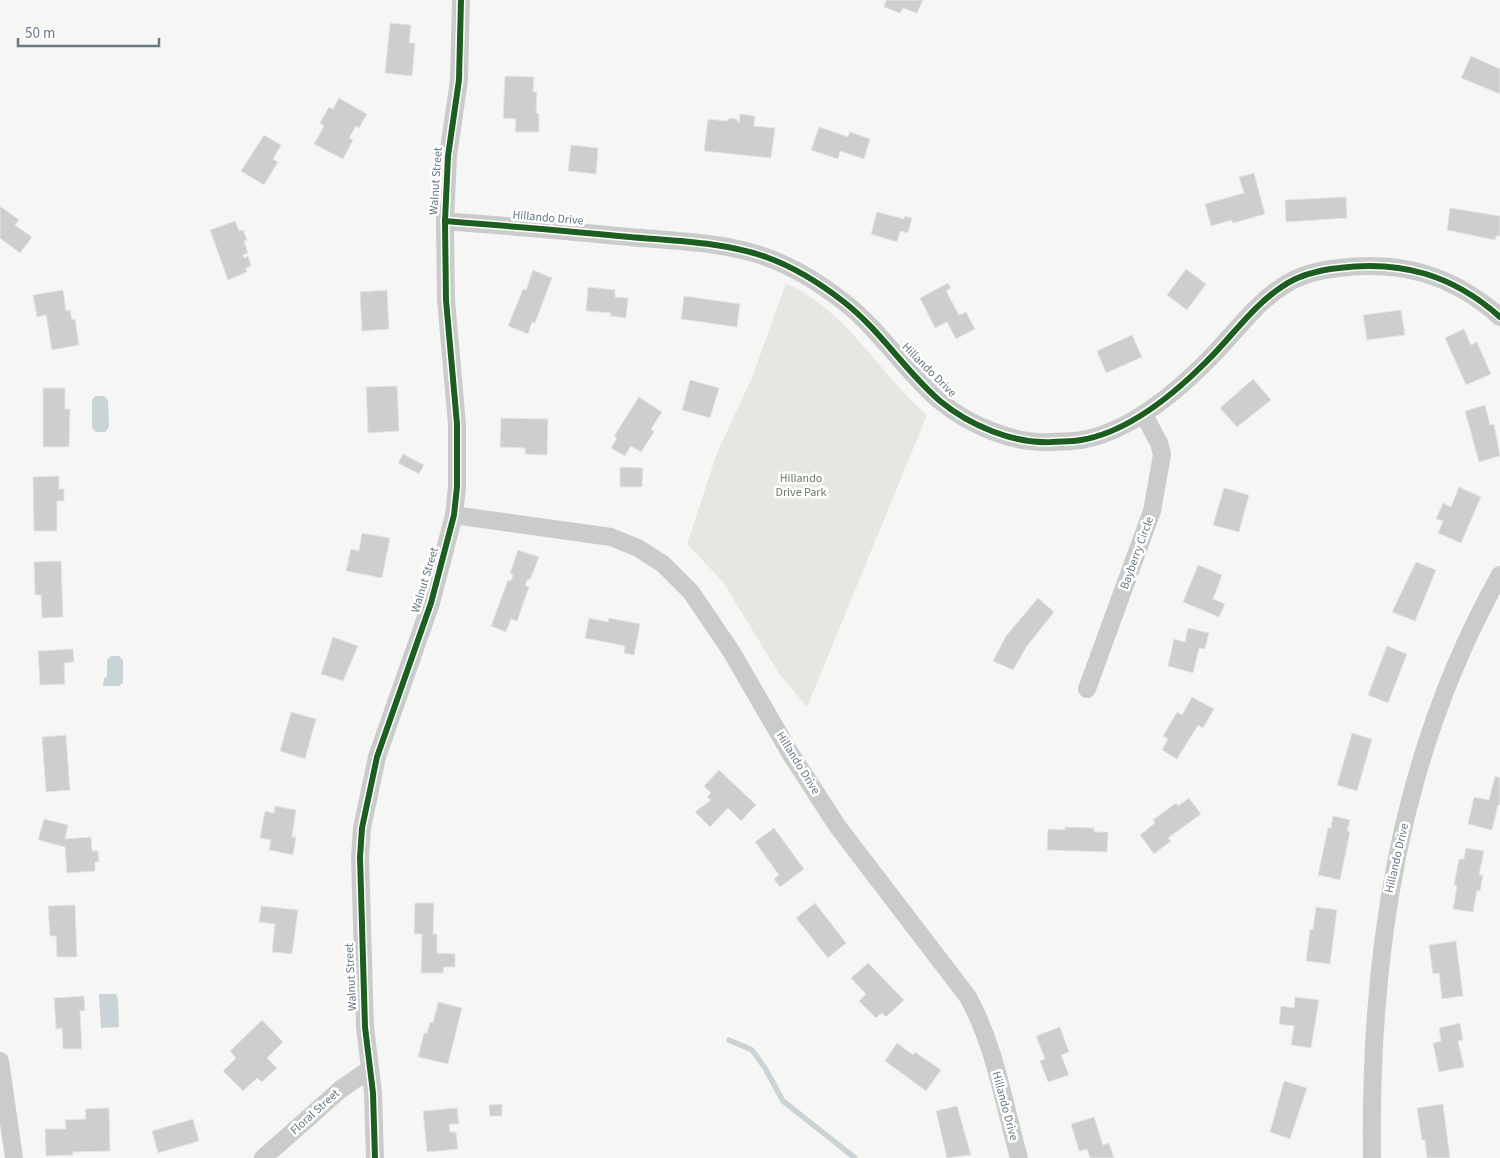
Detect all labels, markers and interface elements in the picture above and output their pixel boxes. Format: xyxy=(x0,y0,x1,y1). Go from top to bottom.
scale bar xyxy=(18,15,159,47)
text: 50 m xyxy=(25,23,55,44)
street label: Walnut Street xyxy=(425,147,447,215)
street label: Hillando Drive xyxy=(512,206,584,230)
street label: Hillando Drive xyxy=(898,339,960,401)
park label: Hillando Drive Park xyxy=(776,470,826,501)
street label: Bayberry Circle xyxy=(1116,514,1158,592)
street label: Walnut Street xyxy=(407,545,443,615)
street label: Hillando Drive xyxy=(772,728,824,798)
street label: Hillando Drive xyxy=(1381,821,1413,895)
street label: Walnut Street xyxy=(341,943,361,1011)
street label: Hillando Drive xyxy=(988,1069,1022,1143)
street label: Floral Street xyxy=(287,1085,343,1139)

